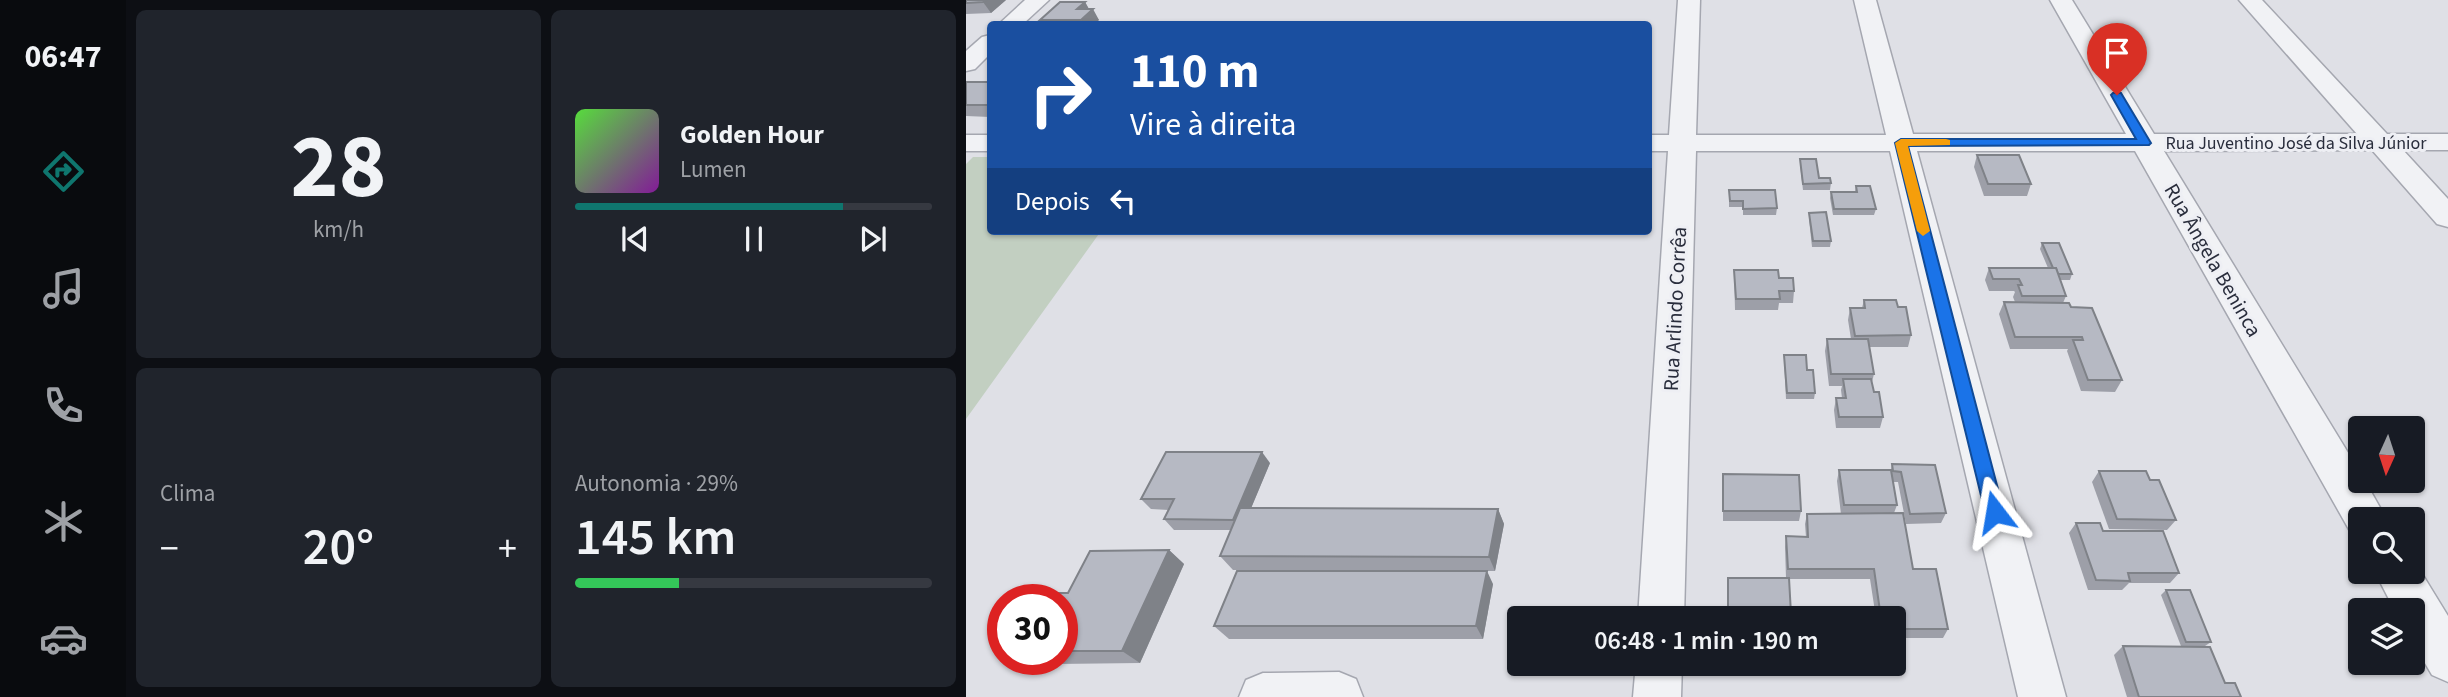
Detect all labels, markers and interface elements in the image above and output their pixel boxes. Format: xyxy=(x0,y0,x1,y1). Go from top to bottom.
pin xyxy=(2087,23,2147,95)
text: 06:47 xyxy=(24,34,102,80)
icon: arrive xyxy=(2098,34,2136,72)
text: 110 m xyxy=(1130,37,1259,107)
icon: right xyxy=(1015,49,1106,140)
text: Vire à direita xyxy=(1130,102,1296,148)
text: 28 xyxy=(290,103,387,232)
text: Golden Hour xyxy=(680,116,824,153)
street label: Rua Juventino José da Silva Júnior xyxy=(2165,131,2427,156)
icon: directions xyxy=(39,147,88,196)
text: Lumen xyxy=(680,153,747,186)
street label: Rua Ângela Beninca xyxy=(2157,178,2269,342)
icon: left xyxy=(1104,182,1142,220)
text: Depois xyxy=(1015,183,1090,220)
text: km/h xyxy=(313,213,364,246)
icon: previous xyxy=(616,220,654,258)
icon: pause xyxy=(735,220,773,258)
icon: next xyxy=(854,220,892,258)
street label: Rua Arlindo Corrêa xyxy=(1656,226,1694,392)
icon: music xyxy=(39,264,88,313)
icon: phone xyxy=(39,381,88,430)
north arrow xyxy=(2348,416,2426,494)
map controls xyxy=(2348,416,2425,675)
text: Autonomia · 29% xyxy=(575,467,738,500)
position arrow xyxy=(1958,475,2032,549)
text: Clima xyxy=(160,477,215,510)
icon: climate xyxy=(39,497,88,546)
text: 145 km xyxy=(575,501,736,575)
button: search xyxy=(2348,507,2425,584)
text: 20° xyxy=(303,511,374,585)
text: − xyxy=(160,522,179,576)
text: + xyxy=(498,522,517,576)
speed limit sign: 30 xyxy=(987,584,1078,675)
button: layers xyxy=(2348,598,2425,675)
icon: car xyxy=(39,614,88,663)
text: 06:48 · 1 min · 190 m xyxy=(1594,622,1819,659)

